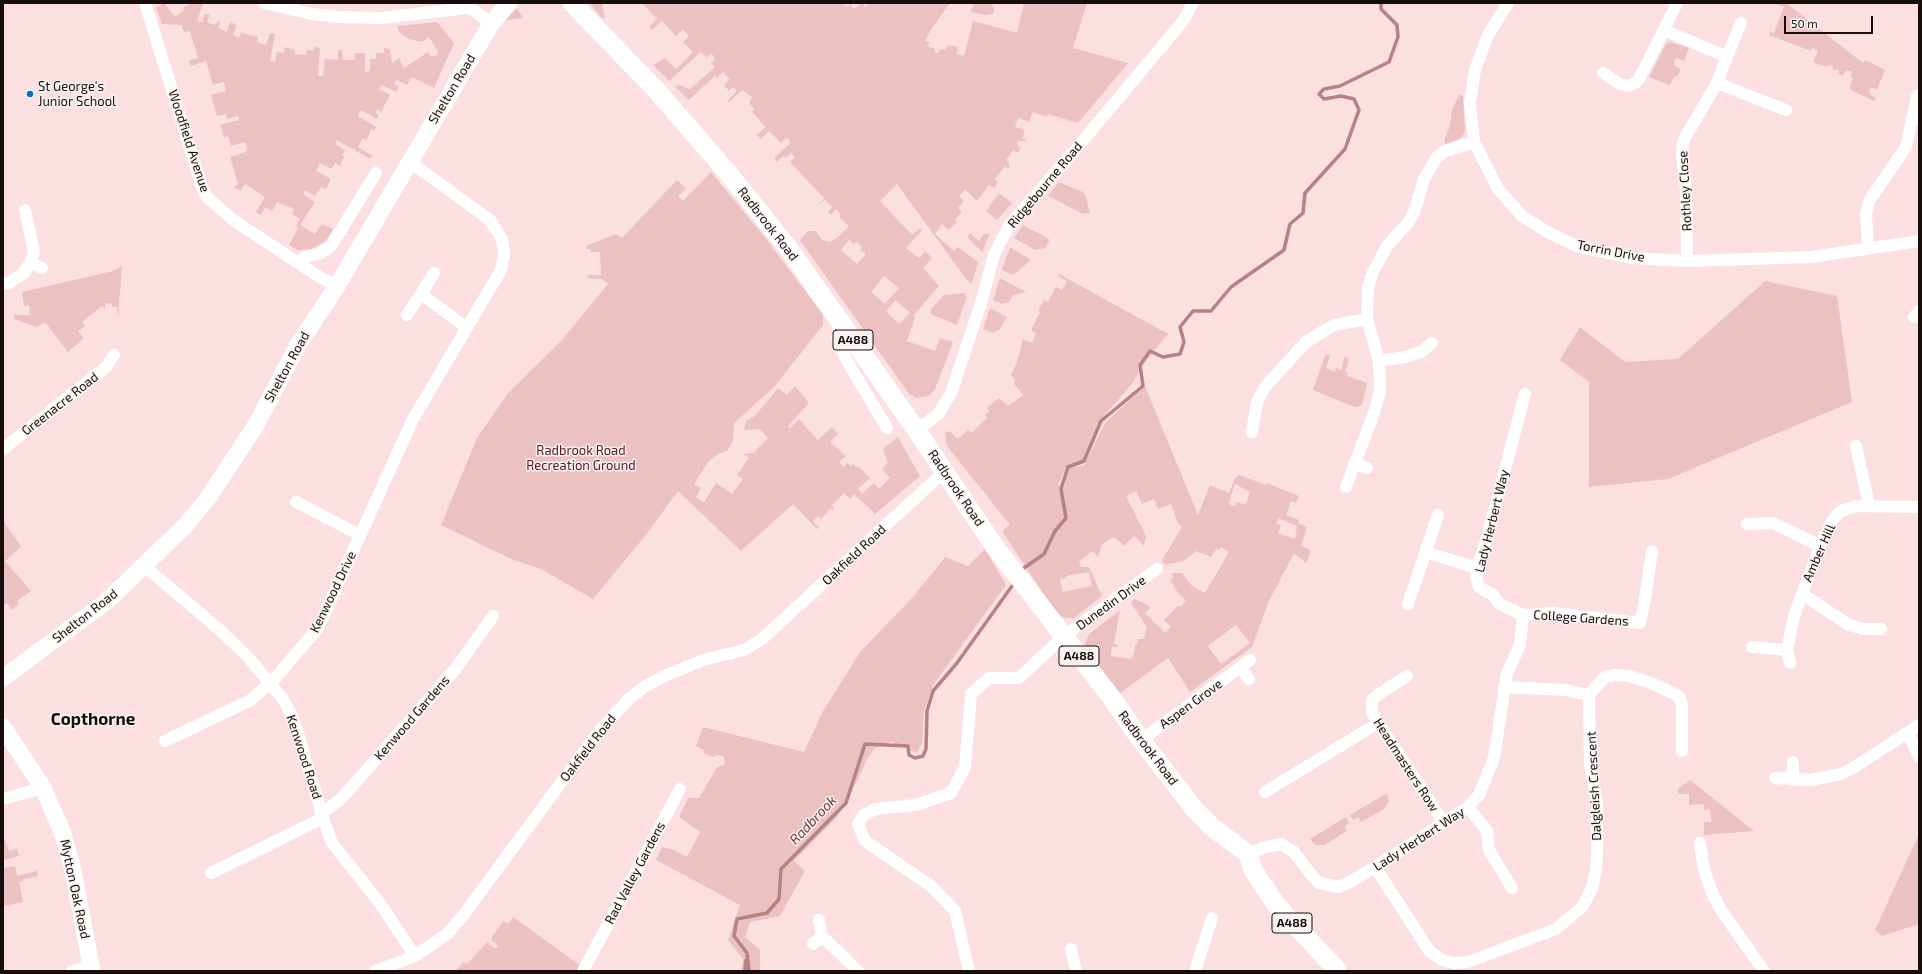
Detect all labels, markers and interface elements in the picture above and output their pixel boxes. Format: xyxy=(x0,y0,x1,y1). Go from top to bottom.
scale bar xyxy=(1786,8,1875,34)
text: 50 m xyxy=(1791,16,1818,30)
street label: Shelton Road xyxy=(425,51,479,127)
place label: St George's Junior School xyxy=(38,79,116,110)
street label: Woodfield Avenue xyxy=(165,88,213,194)
marker: St George's Junior School xyxy=(25,89,35,99)
street label: Ridgebourne Road xyxy=(1004,139,1086,231)
street label: Rothley Close xyxy=(1675,150,1695,232)
street label: Radbrook Road xyxy=(734,184,802,264)
street label: Torrin Drive xyxy=(1576,237,1646,265)
street label: Shelton Road xyxy=(261,329,313,405)
road number: A488 xyxy=(833,330,873,350)
street label: Greenacre Road xyxy=(19,369,101,439)
park label: Radbrook Road Recreation Ground xyxy=(526,443,636,474)
street label: Radbrook Road xyxy=(925,447,987,529)
street label: Lady Herbert Way xyxy=(1472,468,1512,574)
street label: Oakfield Road xyxy=(819,522,889,588)
street label: Amber Hill xyxy=(1799,522,1839,584)
street label: Kenwood Drive xyxy=(307,549,359,635)
street label: Dunedin Drive xyxy=(1073,572,1149,634)
street label: Shelton Road xyxy=(49,586,121,646)
street label: College Gardens xyxy=(1533,607,1629,629)
road number: A488 xyxy=(1059,646,1099,666)
street label: Kenwood Gardens xyxy=(371,673,453,763)
street label: Aspen Grove xyxy=(1156,676,1226,732)
street label: Radbrook Road xyxy=(1115,708,1181,788)
district label: Copthorne xyxy=(51,709,135,729)
street label: Oakfield Road xyxy=(557,711,619,785)
street label: Kenwood Road xyxy=(283,713,325,801)
street label: Headmasters Row xyxy=(1370,715,1442,815)
street label: Dalgleish Crescent xyxy=(1583,731,1605,841)
water label: Radbrook xyxy=(786,792,840,848)
street label: Lady Herbert Way xyxy=(1370,804,1468,874)
street label: Rad Valley Gardens xyxy=(601,819,669,927)
street label: Mytton Oak Road xyxy=(57,838,93,940)
road number: A488 xyxy=(1272,913,1312,933)

